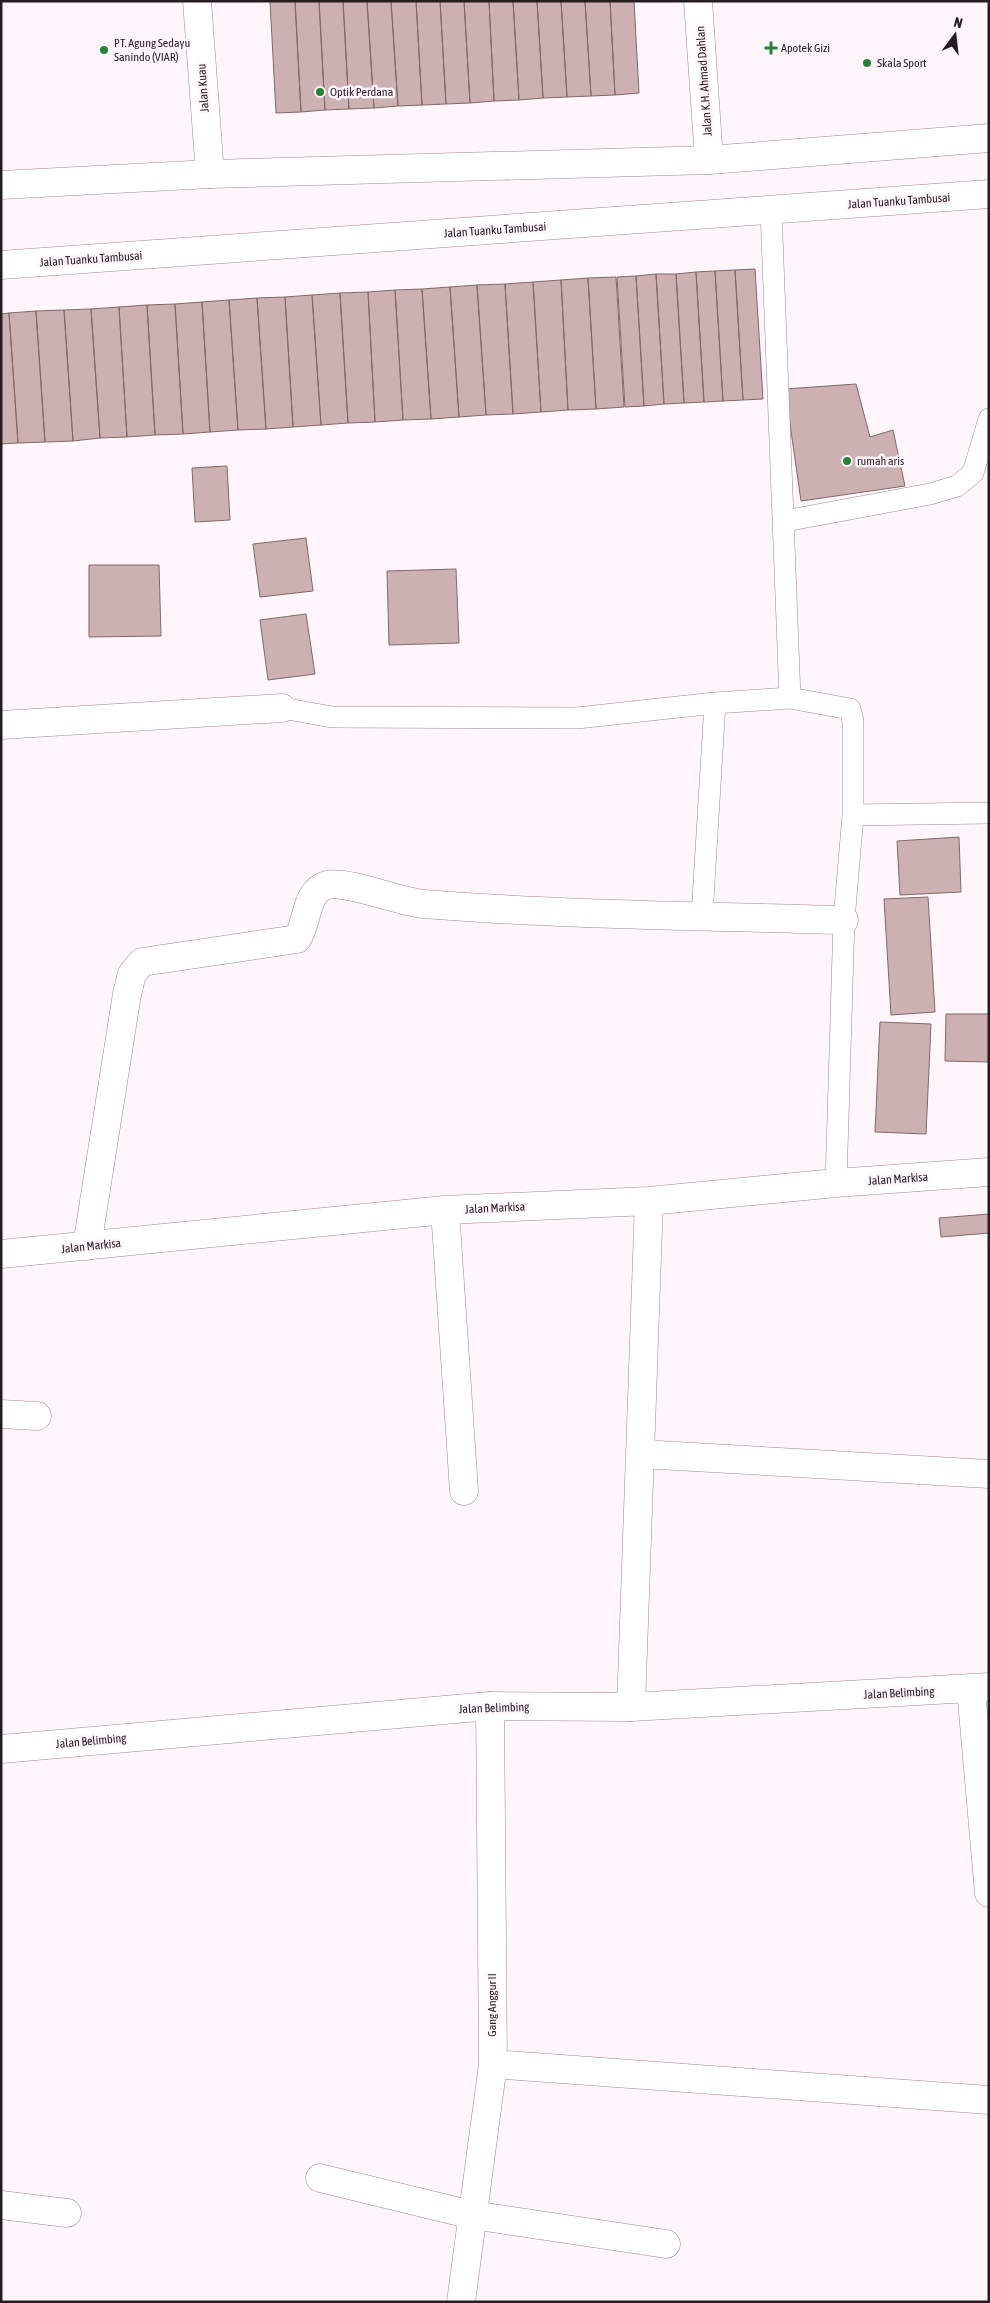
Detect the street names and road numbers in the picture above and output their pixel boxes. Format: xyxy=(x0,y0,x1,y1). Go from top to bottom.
street label: Jalan K.H. Ahmad Dahlan xyxy=(693,25,715,137)
street label: Jalan Kuau xyxy=(194,63,212,113)
street label: Jalan Tuanku Tambusai xyxy=(847,190,951,212)
street label: Jalan Tuanku Tambusai xyxy=(443,219,547,241)
street label: Jalan Tuanku Tambusai xyxy=(39,248,143,270)
street label: Jalan Markisa xyxy=(867,1170,929,1188)
street label: Jalan Markisa xyxy=(465,1199,525,1217)
street label: Jalan Markisa xyxy=(60,1236,122,1256)
street label: Jalan Belimbing xyxy=(863,1684,936,1702)
street label: Jalan Belimbing xyxy=(458,1700,530,1716)
street label: Jalan Belimbing xyxy=(55,1731,128,1751)
street label: Gang Anggur II xyxy=(485,1973,499,2037)

